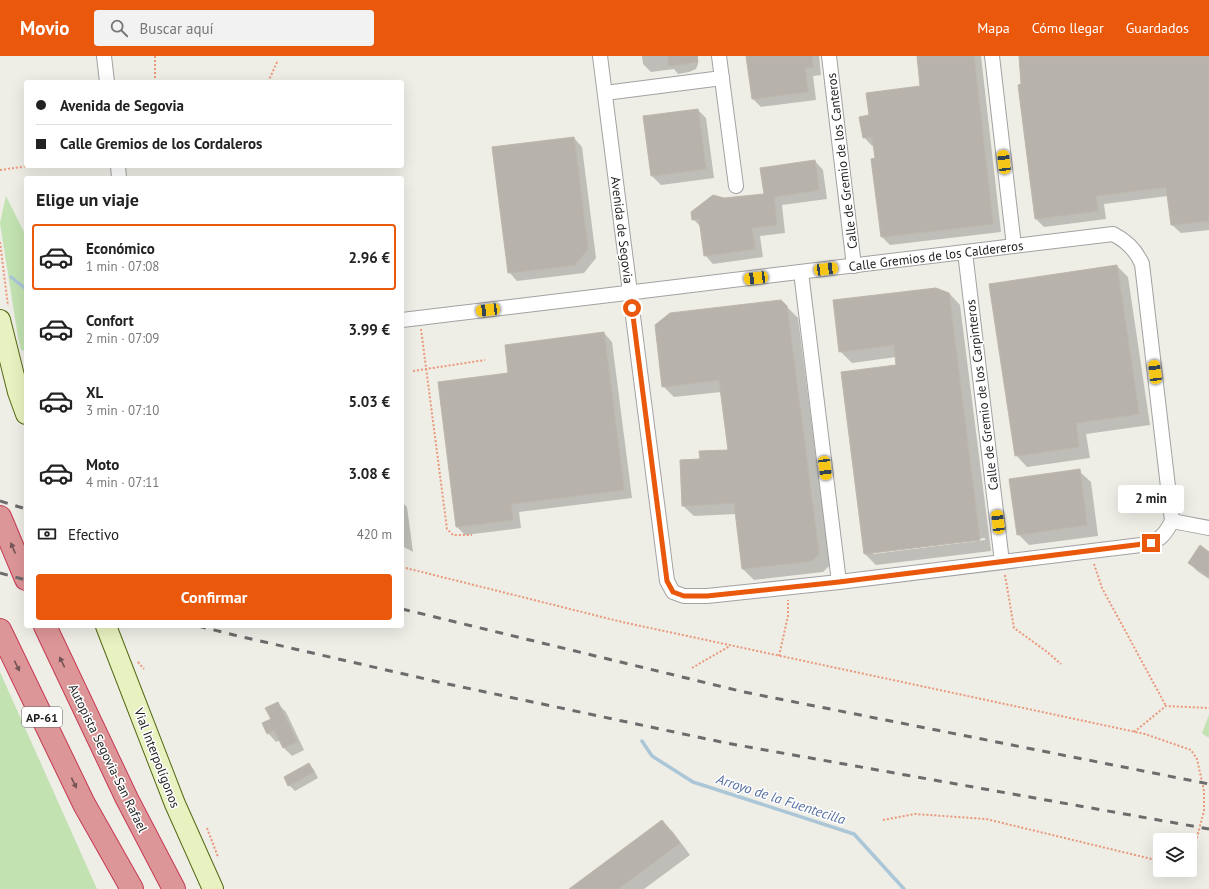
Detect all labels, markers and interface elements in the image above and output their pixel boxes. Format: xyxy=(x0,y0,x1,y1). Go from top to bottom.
search box xyxy=(94,10,374,46)
text: Movio xyxy=(20,16,70,40)
icon: search xyxy=(108,17,130,39)
text: Buscar aquí xyxy=(140,19,214,38)
text: Mapa xyxy=(977,19,1010,37)
text: Cómo llegar xyxy=(1032,19,1104,37)
text: Guardados xyxy=(1126,19,1189,37)
street label: Calle de Gremio de los Canteros xyxy=(823,72,861,250)
text: Avenida de Segovia xyxy=(60,96,184,115)
text: Calle Gremios de los Cordaleros xyxy=(60,134,262,153)
car xyxy=(997,149,1011,175)
street label: Avenida de Segovia xyxy=(607,175,637,285)
text: Elige un viaje xyxy=(36,188,139,211)
street label: Calle Gremios de los Caldereros xyxy=(848,237,1024,275)
icon: car xyxy=(38,239,74,275)
text: Económico xyxy=(86,239,155,258)
text: 2.96 € xyxy=(348,248,390,267)
text: 1 min · 07:08 xyxy=(86,258,159,275)
car xyxy=(813,262,839,276)
car xyxy=(743,271,769,285)
route start xyxy=(623,299,641,317)
street label: Calle de Gremio de los Carpinteros xyxy=(962,299,1002,491)
car xyxy=(475,303,501,317)
icon: car xyxy=(38,311,74,347)
text: Confort xyxy=(86,311,134,330)
text: 3.99 € xyxy=(348,320,390,339)
text: 2 min · 07:09 xyxy=(86,330,159,347)
car xyxy=(1148,359,1162,385)
icon: car xyxy=(38,383,74,419)
text: XL xyxy=(86,383,103,402)
text: 5.03 € xyxy=(348,392,390,411)
text: 3 min · 07:10 xyxy=(86,402,159,419)
icon: car xyxy=(38,455,74,491)
text: Moto xyxy=(86,455,119,474)
car xyxy=(818,455,832,481)
text: 3.08 € xyxy=(348,464,390,483)
text: 4 min · 07:11 xyxy=(86,474,159,491)
callout: 2 min xyxy=(1118,485,1184,513)
text: 2 min xyxy=(1135,490,1167,507)
car xyxy=(991,509,1005,535)
icon: cash xyxy=(36,523,58,545)
text: Efectivo xyxy=(68,525,119,544)
text: 420 m xyxy=(357,526,392,543)
route end xyxy=(1142,534,1160,552)
one-way arrow xyxy=(10,543,16,554)
button: Confirmar xyxy=(36,574,392,620)
one-way arrow xyxy=(59,657,65,668)
one-way arrow xyxy=(14,660,20,671)
street label: Autopista Segovia-San Rafael xyxy=(65,681,151,835)
street label: Vial Interpolígonos xyxy=(130,705,184,810)
road number: AP-61 xyxy=(22,707,62,727)
water label: Arroyo de la Fuentecilla xyxy=(713,769,848,828)
one-way arrow xyxy=(70,777,77,788)
map controls xyxy=(1153,833,1197,877)
button: layers xyxy=(1153,833,1197,877)

